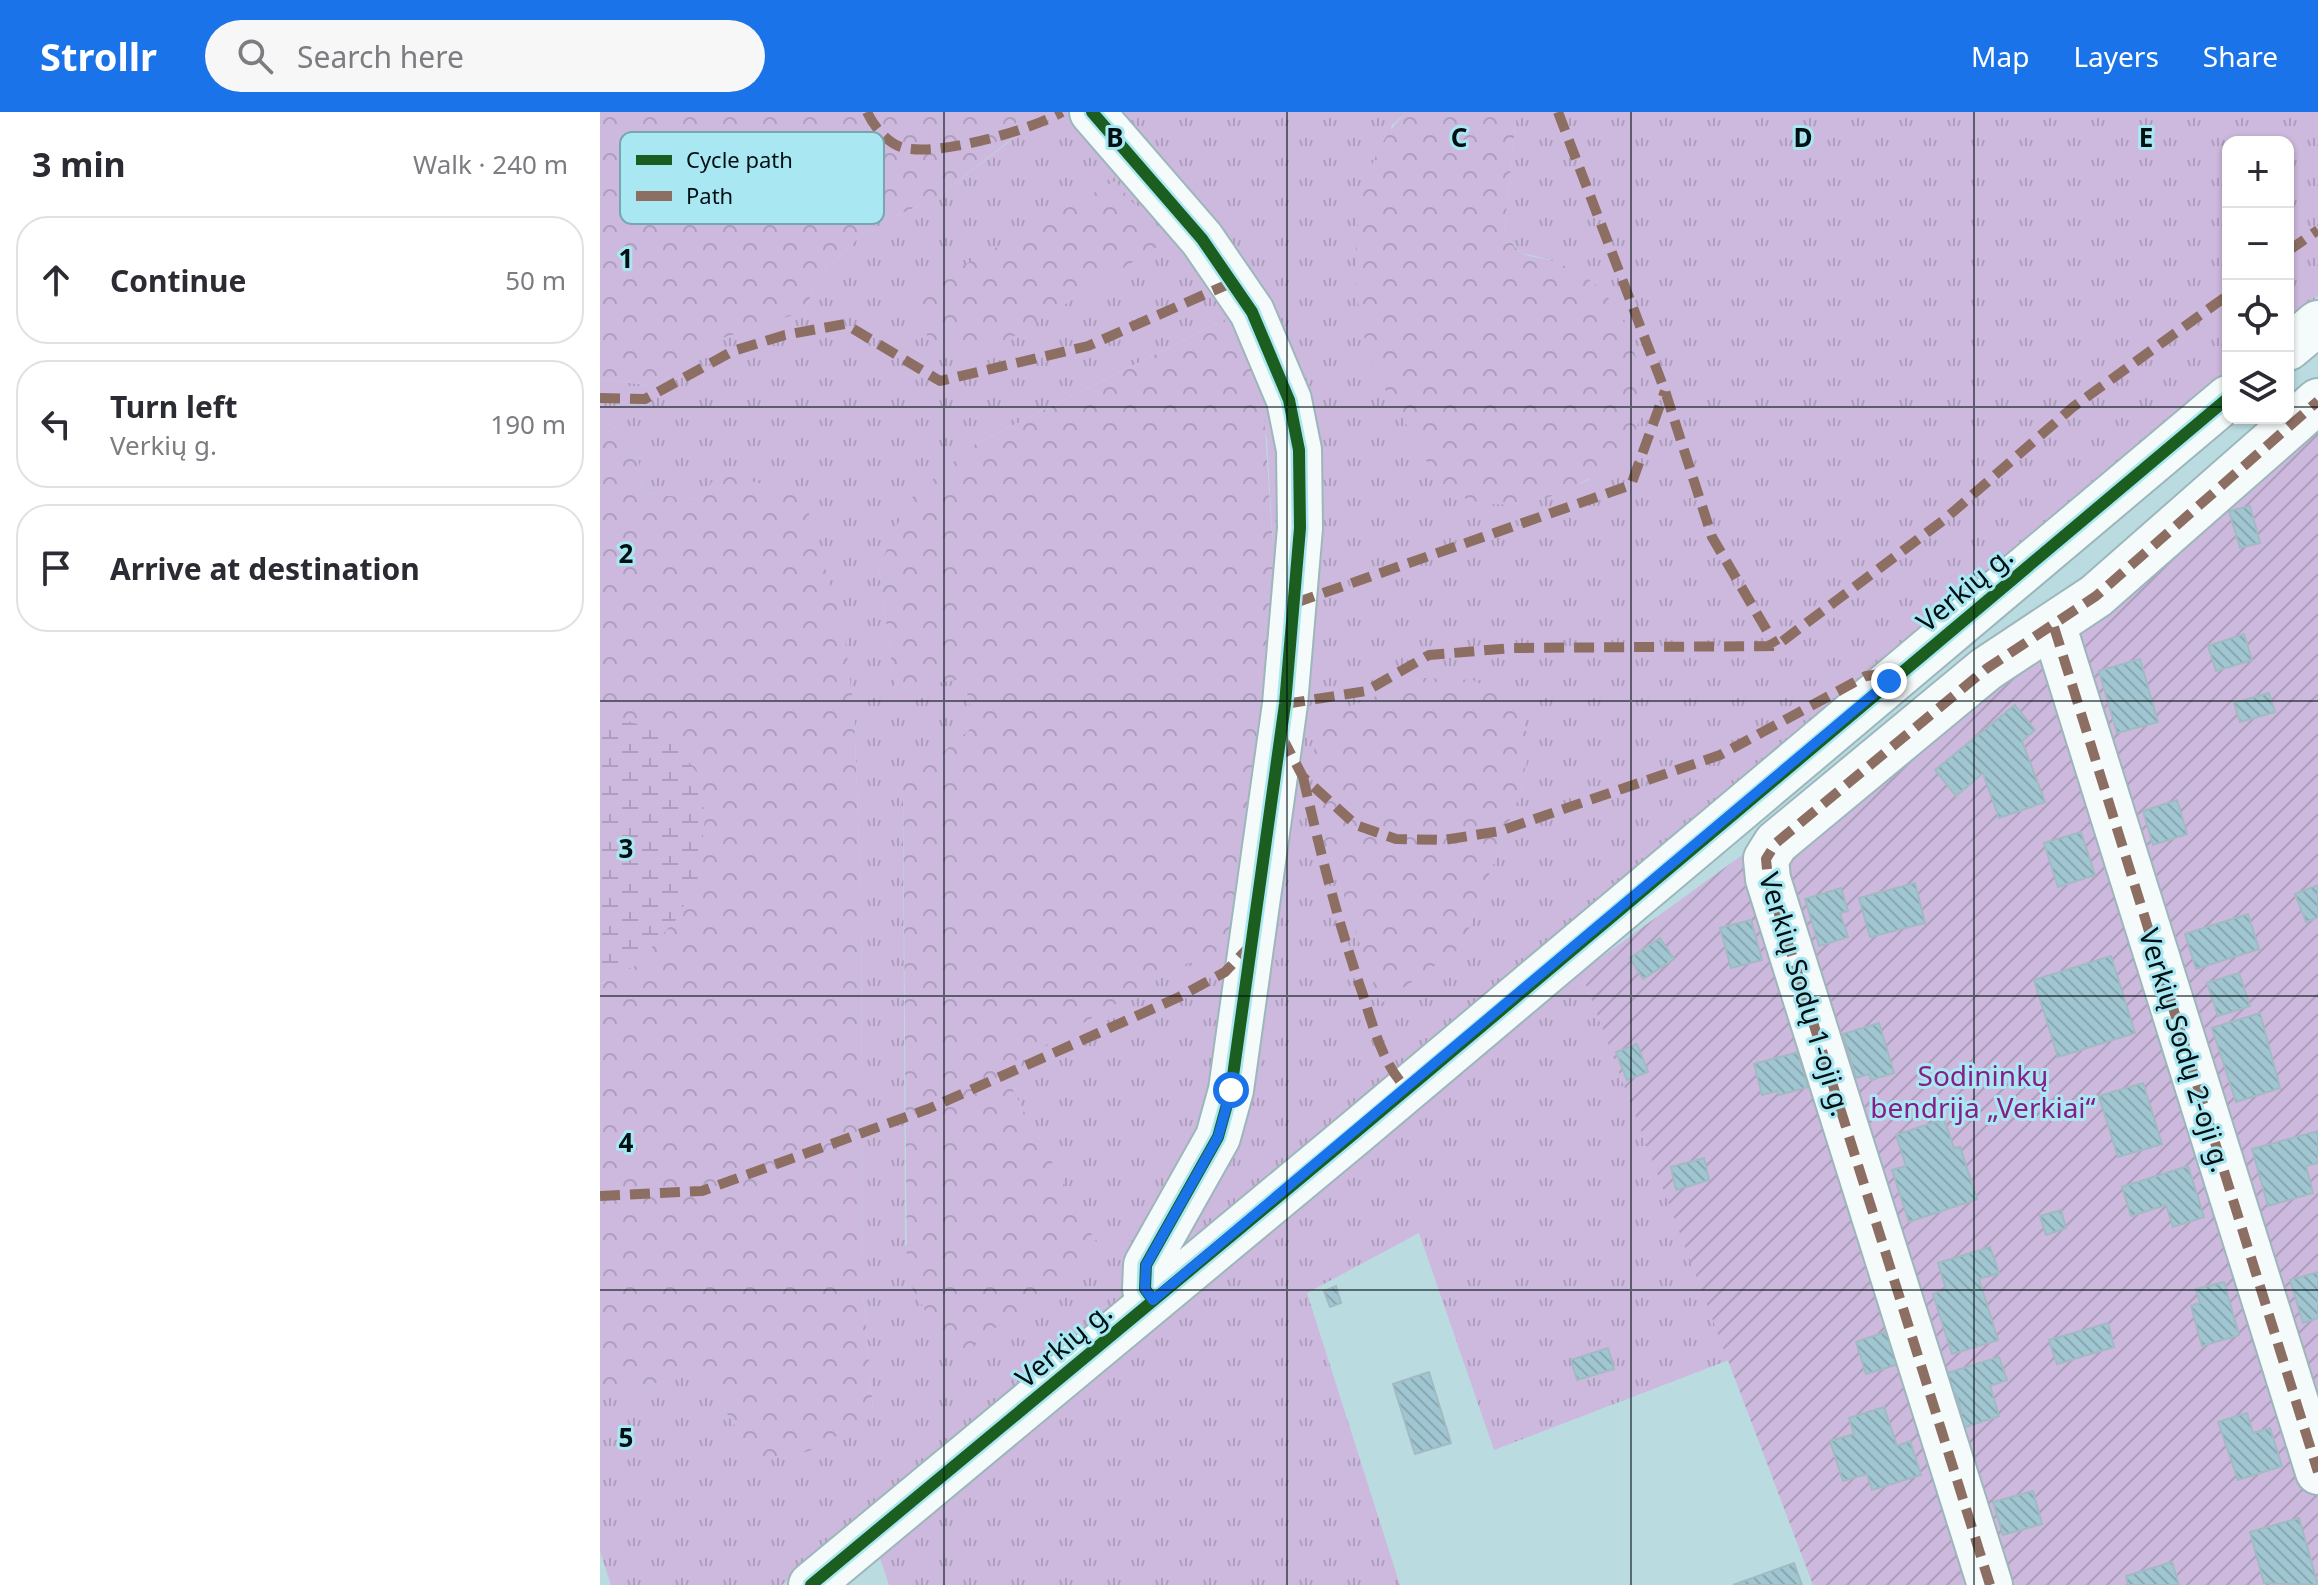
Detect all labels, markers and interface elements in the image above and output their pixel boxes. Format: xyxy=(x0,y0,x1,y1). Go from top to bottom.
search box xyxy=(205,20,765,92)
text: Strollr xyxy=(40,30,157,82)
icon: search xyxy=(233,34,277,78)
text: Search here xyxy=(297,36,464,77)
text: Map xyxy=(1971,37,2029,75)
text: Layers xyxy=(2073,37,2159,75)
text: Share xyxy=(2203,37,2278,75)
text: B xyxy=(1106,119,1124,155)
text: C xyxy=(1451,119,1467,155)
text: D xyxy=(1793,119,1813,155)
text: E xyxy=(2139,119,2153,155)
legend xyxy=(620,132,884,224)
map controls xyxy=(2222,136,2294,424)
button: + xyxy=(2222,136,2294,208)
text: 3 min xyxy=(32,141,126,187)
text: Cycle path xyxy=(686,144,793,174)
text: Walk · 240 m xyxy=(413,146,568,182)
text: Path xyxy=(686,180,733,210)
button: − xyxy=(2222,208,2294,280)
text: 1 xyxy=(619,240,633,276)
icon: ahead xyxy=(34,258,78,302)
text: Continue xyxy=(110,260,246,301)
text: 50 m xyxy=(505,262,566,298)
button: locate xyxy=(2222,280,2294,352)
button: layers xyxy=(2222,352,2294,424)
text: Turn left xyxy=(110,386,238,427)
icon: left xyxy=(34,402,78,446)
text: 190 m xyxy=(490,406,566,442)
text: Verkių g. xyxy=(110,427,217,463)
text: 2 xyxy=(619,535,634,571)
street label: Verkių g. xyxy=(1908,536,2020,640)
icon: arrive xyxy=(34,546,78,590)
text: Arrive at destination xyxy=(110,548,420,589)
route end xyxy=(1871,663,1907,699)
text: 3 xyxy=(619,830,633,866)
street label: Verkių Sodų 1-oji g. xyxy=(1751,868,1861,1120)
street label: Verkių Sodų 2-oji g. xyxy=(2131,924,2241,1176)
park label: Sodininkų bendrija „Verkiai“ xyxy=(1870,1056,2096,1126)
route start xyxy=(1213,1072,1249,1108)
text: 4 xyxy=(619,1124,634,1160)
street label: Verkių g. xyxy=(1007,1292,1119,1396)
text: 5 xyxy=(619,1419,633,1455)

